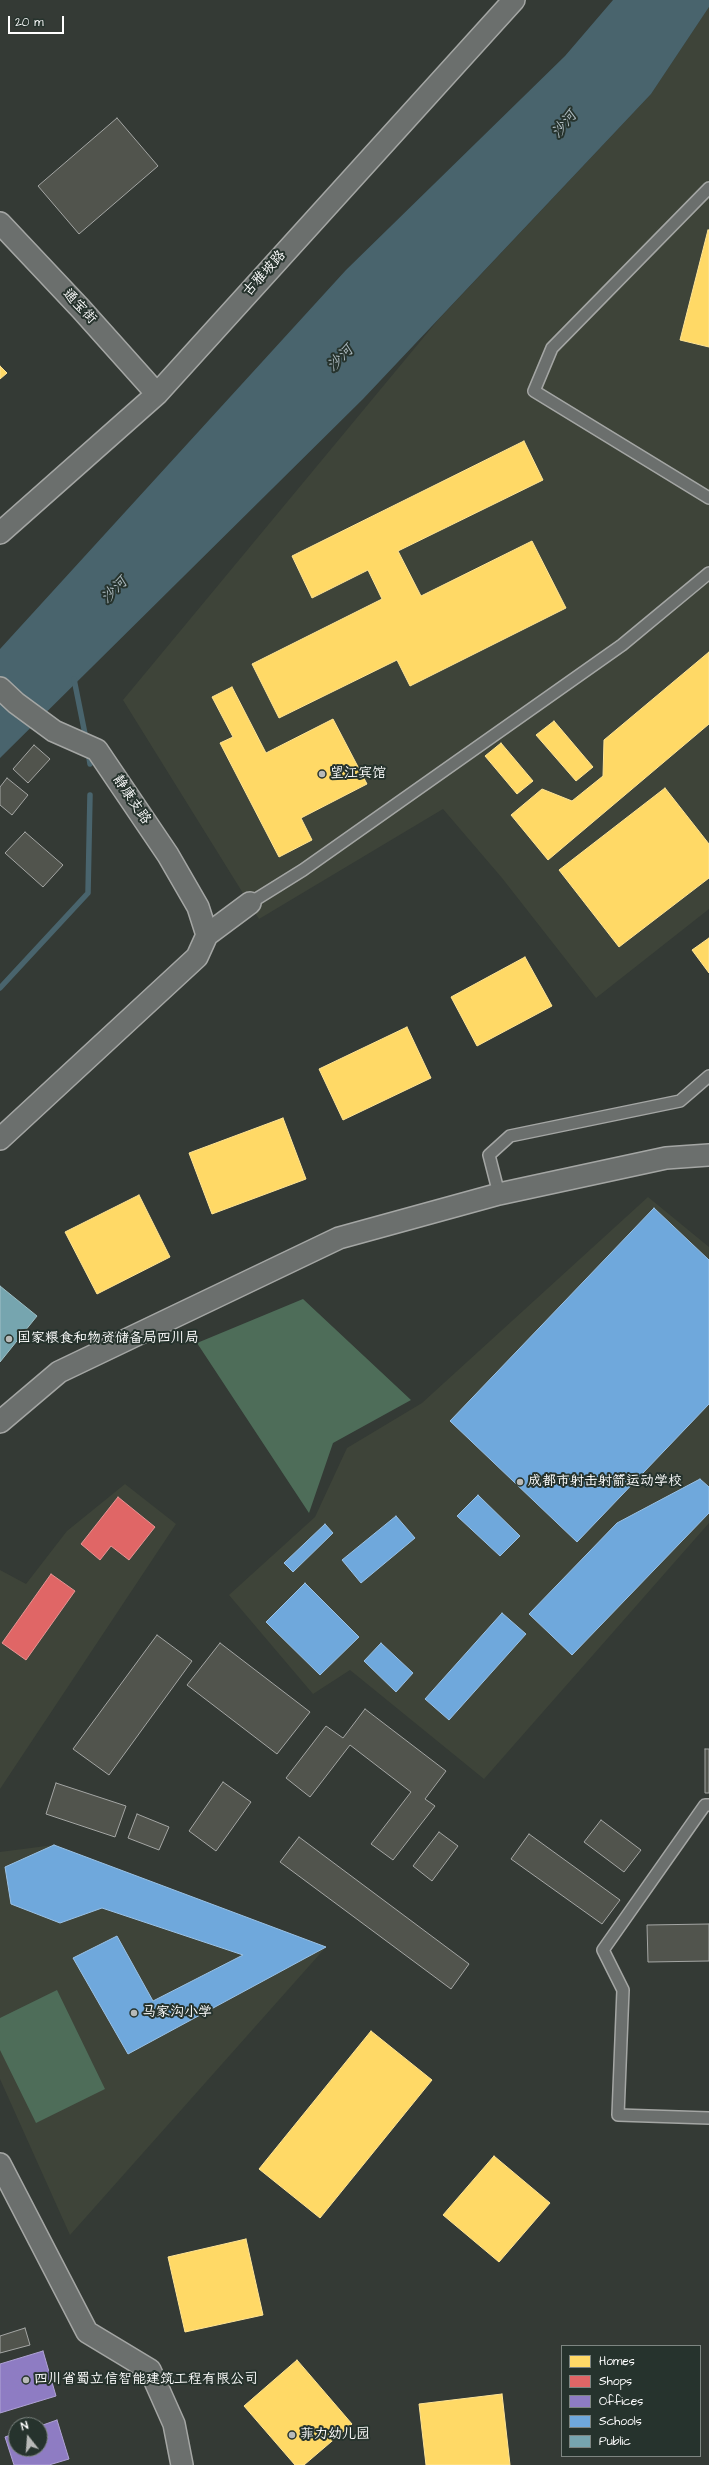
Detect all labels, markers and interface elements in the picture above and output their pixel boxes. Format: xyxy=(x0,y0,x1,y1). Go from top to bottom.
scale bar xyxy=(10,8,66,34)
text: 20 m xyxy=(15,14,44,31)
water label: 沙河 xyxy=(549,108,581,142)
street label: 古雅坡路 xyxy=(240,248,290,300)
street label: 通宝街 xyxy=(59,286,99,328)
water label: 沙河 xyxy=(324,342,358,376)
water label: 沙河 xyxy=(98,574,132,608)
place label: 望江宾馆 xyxy=(330,766,386,782)
marker: 望江宾馆 xyxy=(317,769,327,779)
street label: 静康支路 xyxy=(108,772,154,828)
place label: 国家粮食和物资储备局四川局 xyxy=(17,1331,199,1347)
marker: 国家粮食和物资储备局四川局 xyxy=(4,1334,14,1344)
place label: 成都市射击射箭运动学校 xyxy=(528,1474,682,1490)
marker: 成都市射击射箭运动学校 xyxy=(515,1477,525,1487)
place label: 马家沟小学 xyxy=(142,2005,212,2021)
marker: 马家沟小学 xyxy=(129,2008,139,2018)
legend xyxy=(561,2345,701,2457)
text: Homes xyxy=(599,2353,635,2370)
place label: 四川省蜀立信智能建筑工程有限公司 xyxy=(34,2372,258,2388)
text: Shops xyxy=(599,2373,632,2390)
marker: 四川省蜀立信智能建筑工程有限公司 xyxy=(21,2375,31,2385)
text: Offices xyxy=(599,2393,643,2410)
text: Schools xyxy=(599,2413,642,2430)
north arrow xyxy=(8,2417,48,2457)
text: N xyxy=(19,2418,30,2434)
place label: 菲力幼儿园 xyxy=(300,2427,370,2443)
marker: 菲力幼儿园 xyxy=(287,2430,297,2440)
text: Public xyxy=(599,2433,631,2450)

